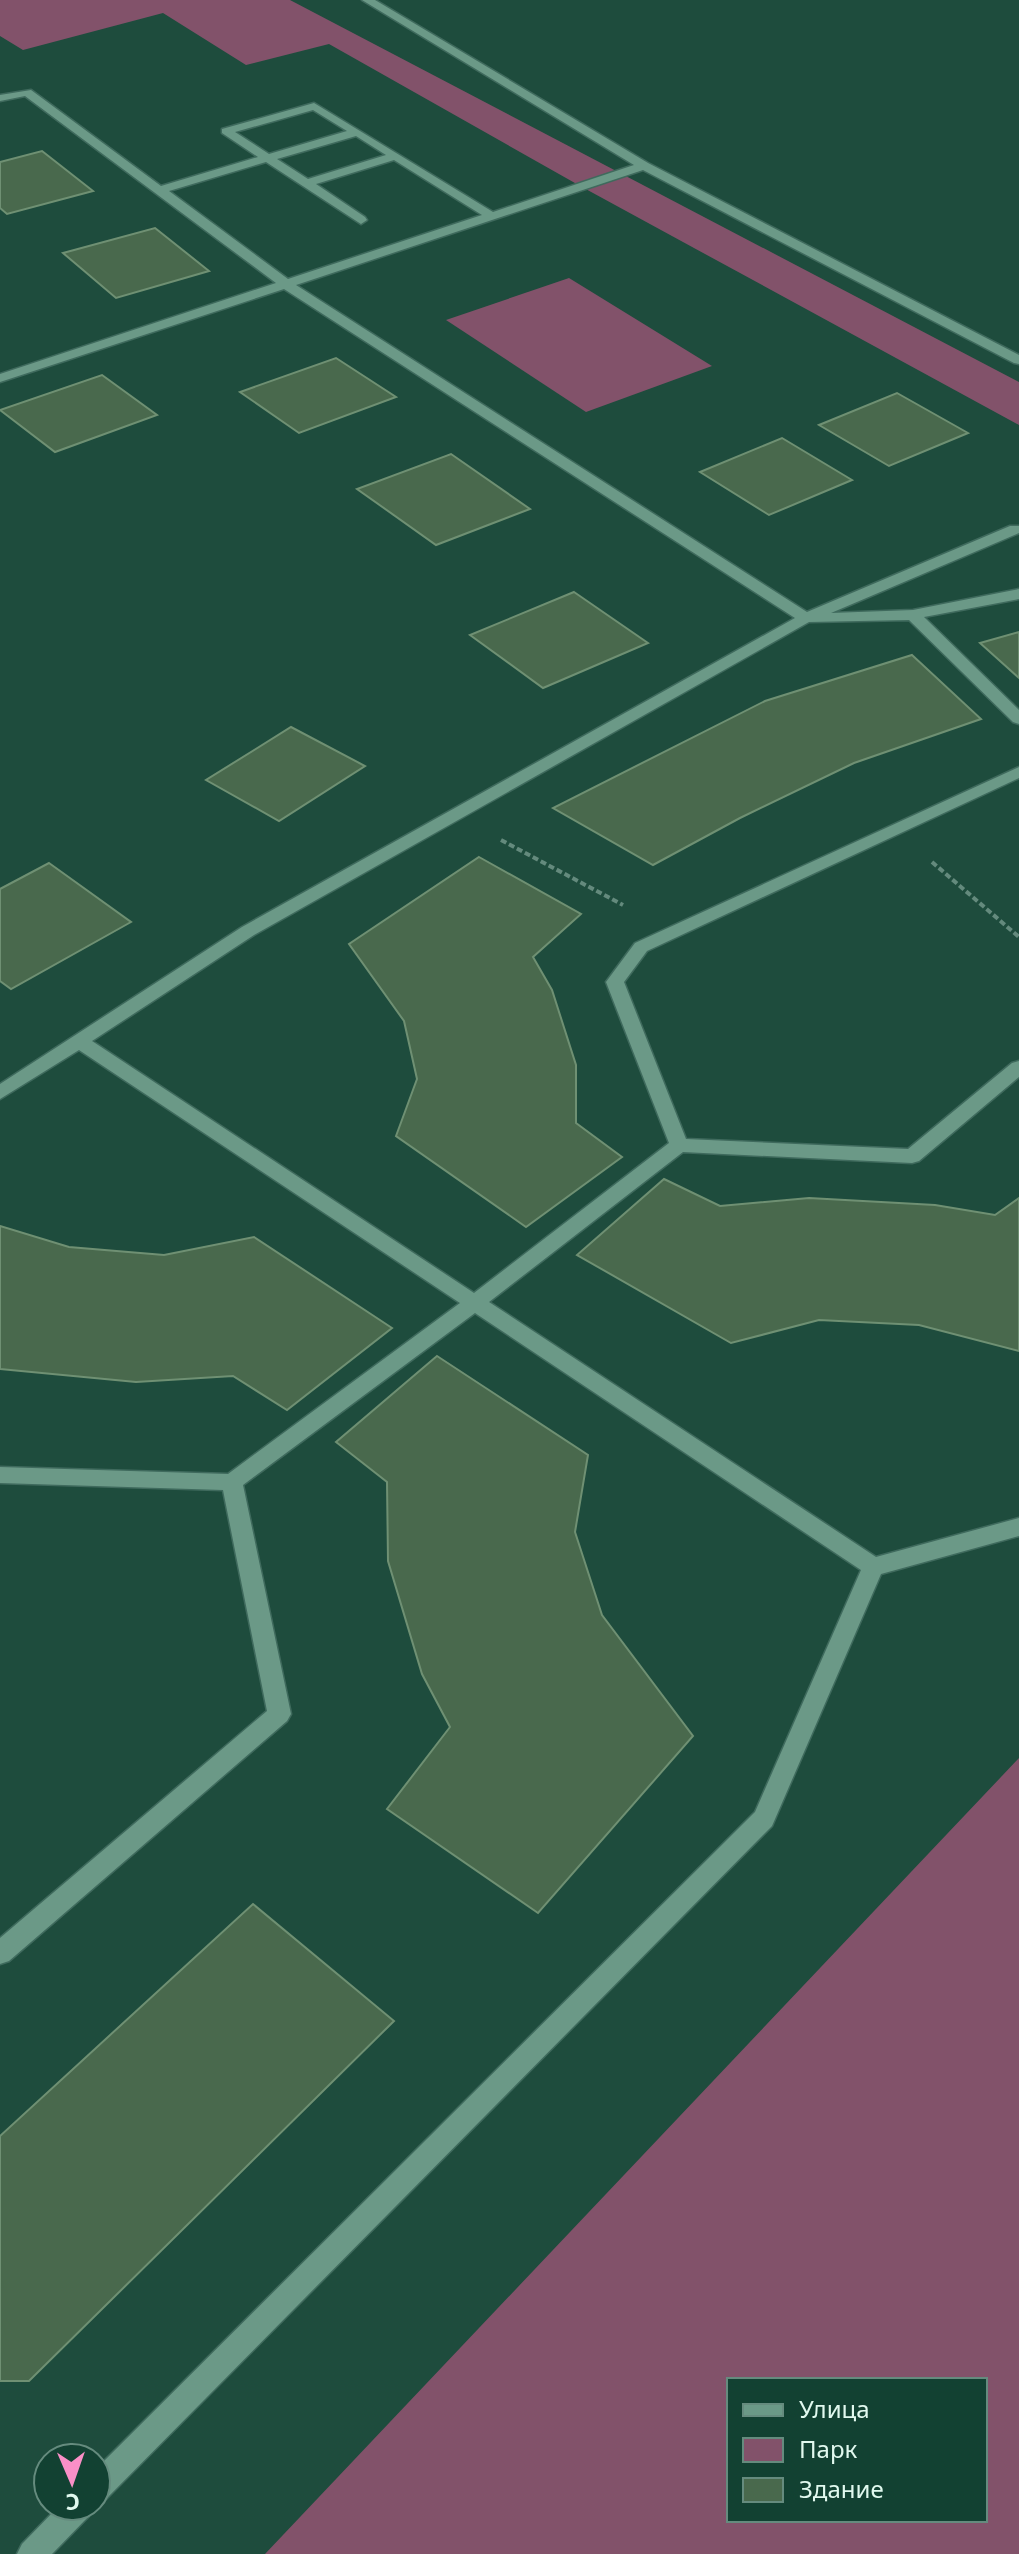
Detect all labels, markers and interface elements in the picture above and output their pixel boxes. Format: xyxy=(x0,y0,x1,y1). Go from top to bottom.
legend xyxy=(727,2378,987,2522)
text: Улица xyxy=(799,2392,870,2425)
text: Парк xyxy=(799,2432,858,2465)
north arrow xyxy=(32,2442,112,2522)
text: Здание xyxy=(799,2472,884,2505)
text: С xyxy=(65,2488,80,2518)

